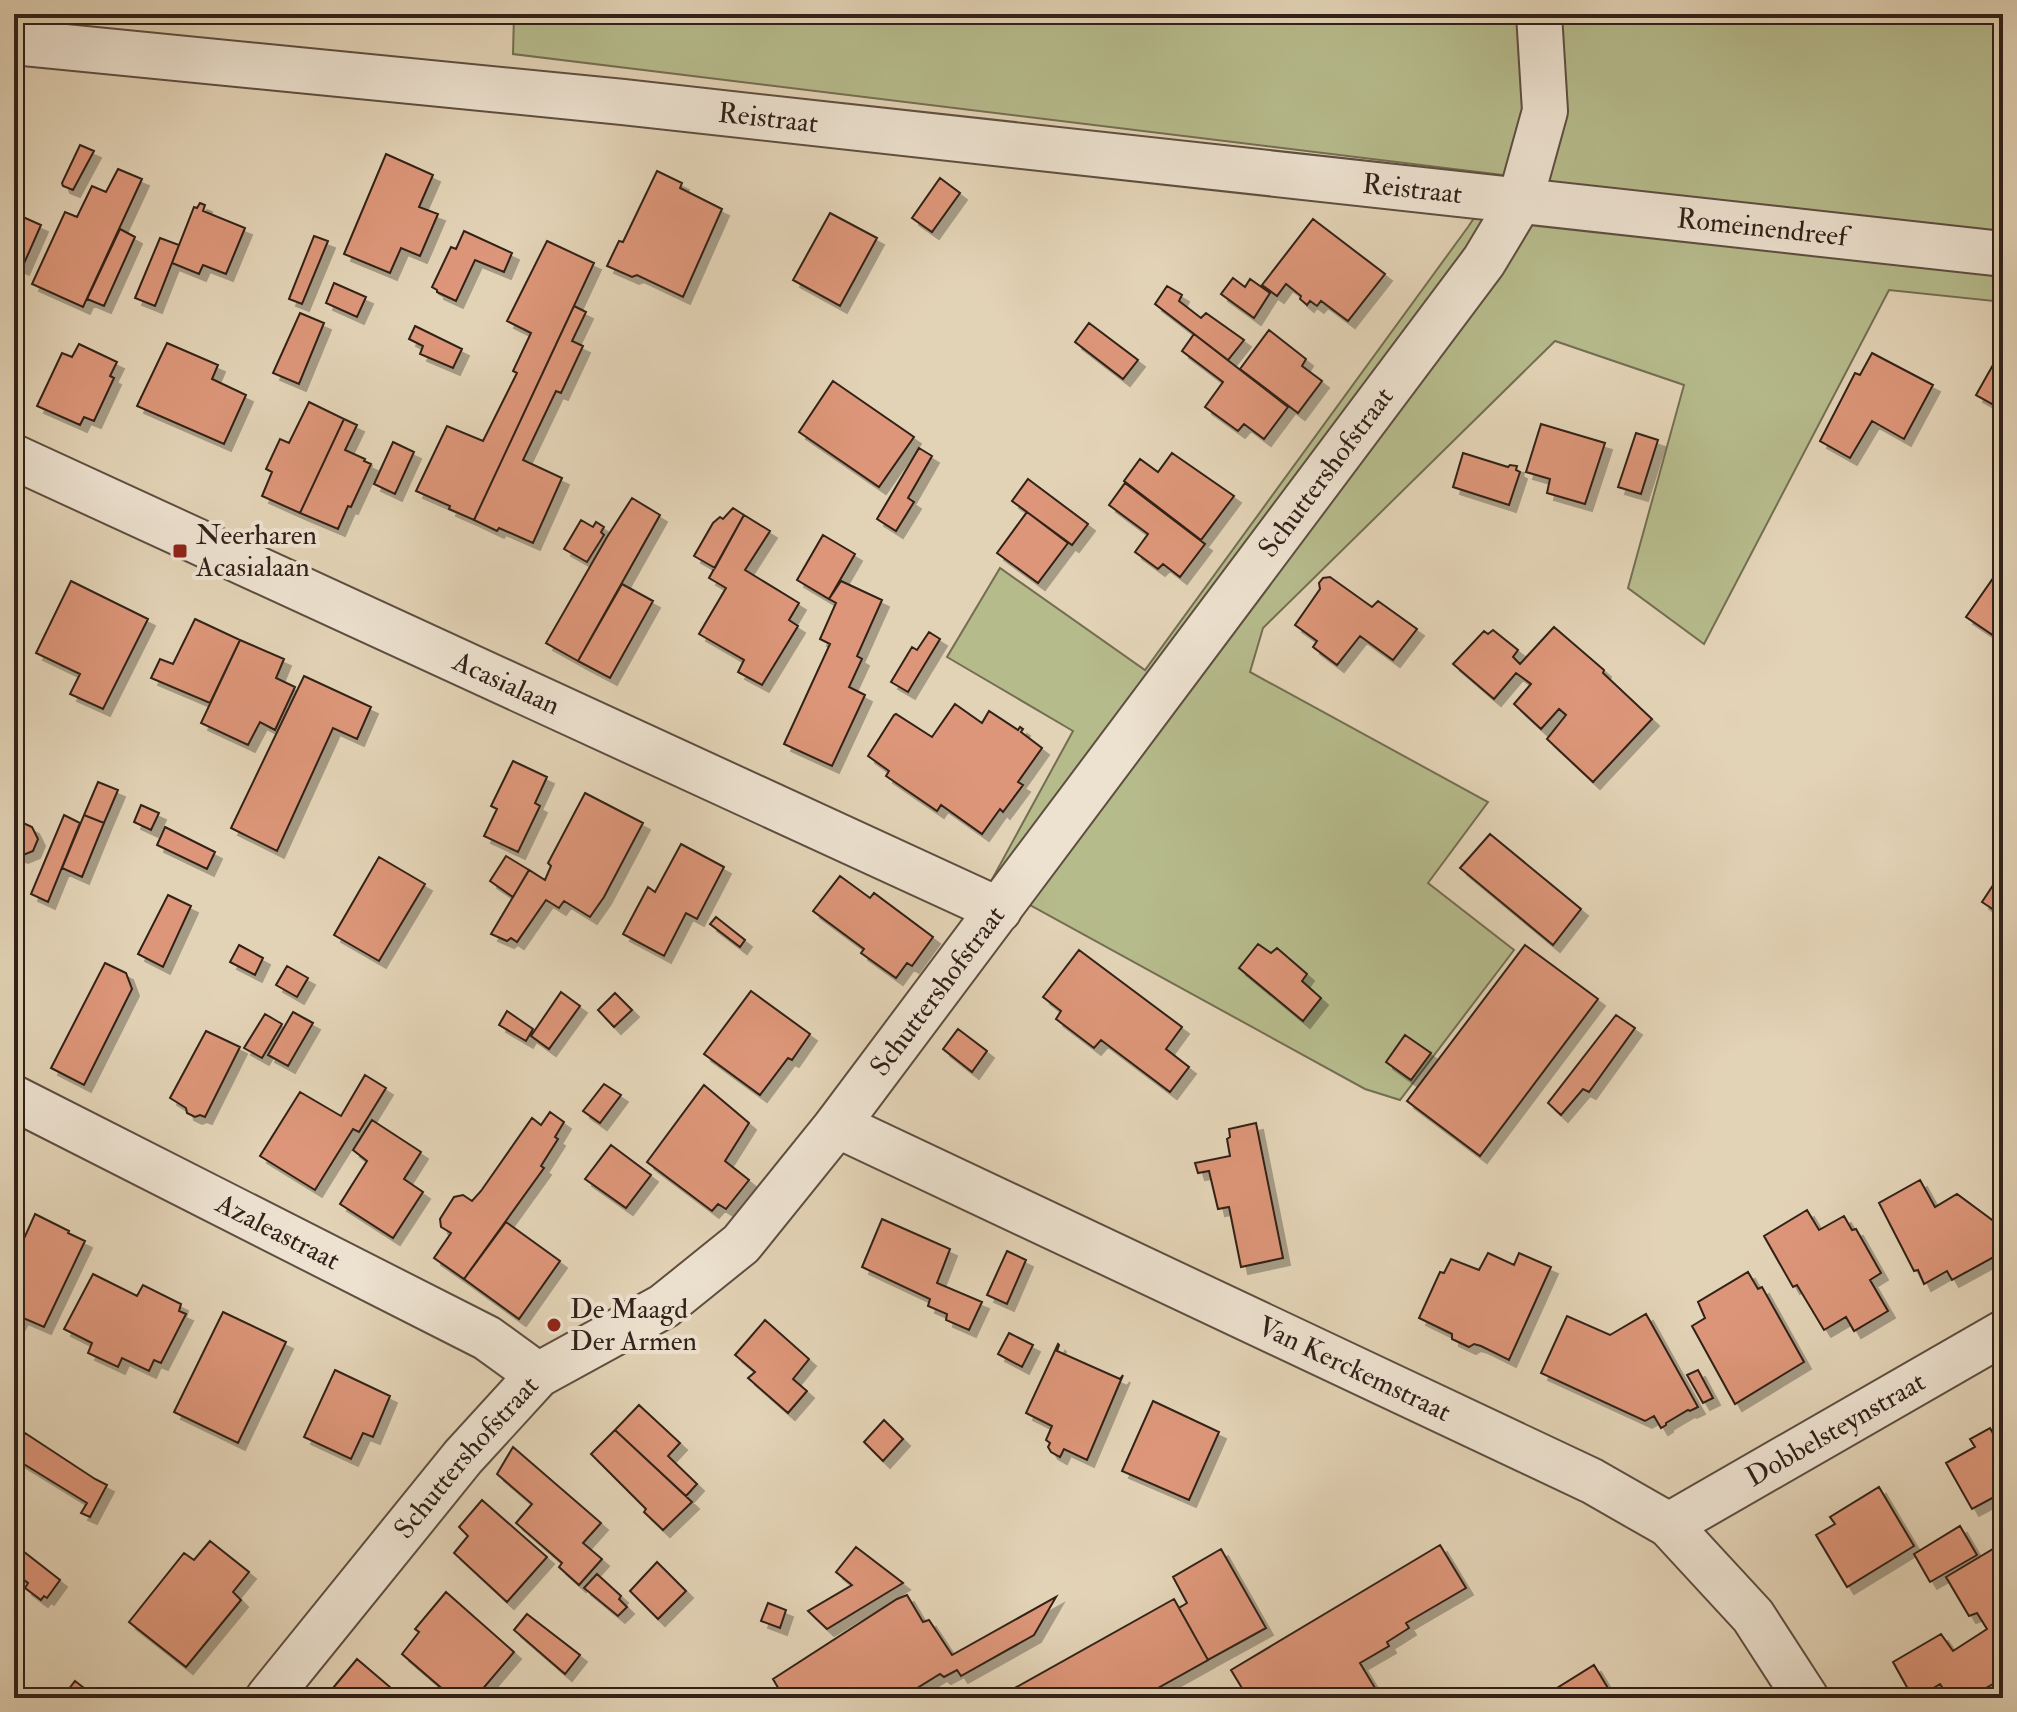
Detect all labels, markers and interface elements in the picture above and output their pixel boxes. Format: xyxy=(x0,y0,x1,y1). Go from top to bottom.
street label: Reistraat xyxy=(716,95,820,141)
street label: Reistraat xyxy=(1361,166,1464,212)
street label: Romeinendreef xyxy=(1675,201,1853,255)
street label: Schuttershofstraat xyxy=(1251,380,1401,564)
place label: Neerharen Acasialaan xyxy=(195,518,317,585)
marker: Neerharen Acasialaan xyxy=(171,542,189,560)
street label: Acasialaan xyxy=(446,643,565,723)
street label: Schuttershofstraat xyxy=(862,899,1013,1083)
street label: Azaleastraat xyxy=(209,1185,346,1278)
place label: De Maagd Der Armen xyxy=(570,1292,697,1359)
street label: Van Kerckemstraat xyxy=(1252,1308,1457,1429)
marker: De Maagd Der Armen xyxy=(545,1316,563,1334)
street label: Dobbelsteynstraat xyxy=(1740,1364,1931,1495)
street label: Schuttershofstraat xyxy=(386,1368,546,1546)

